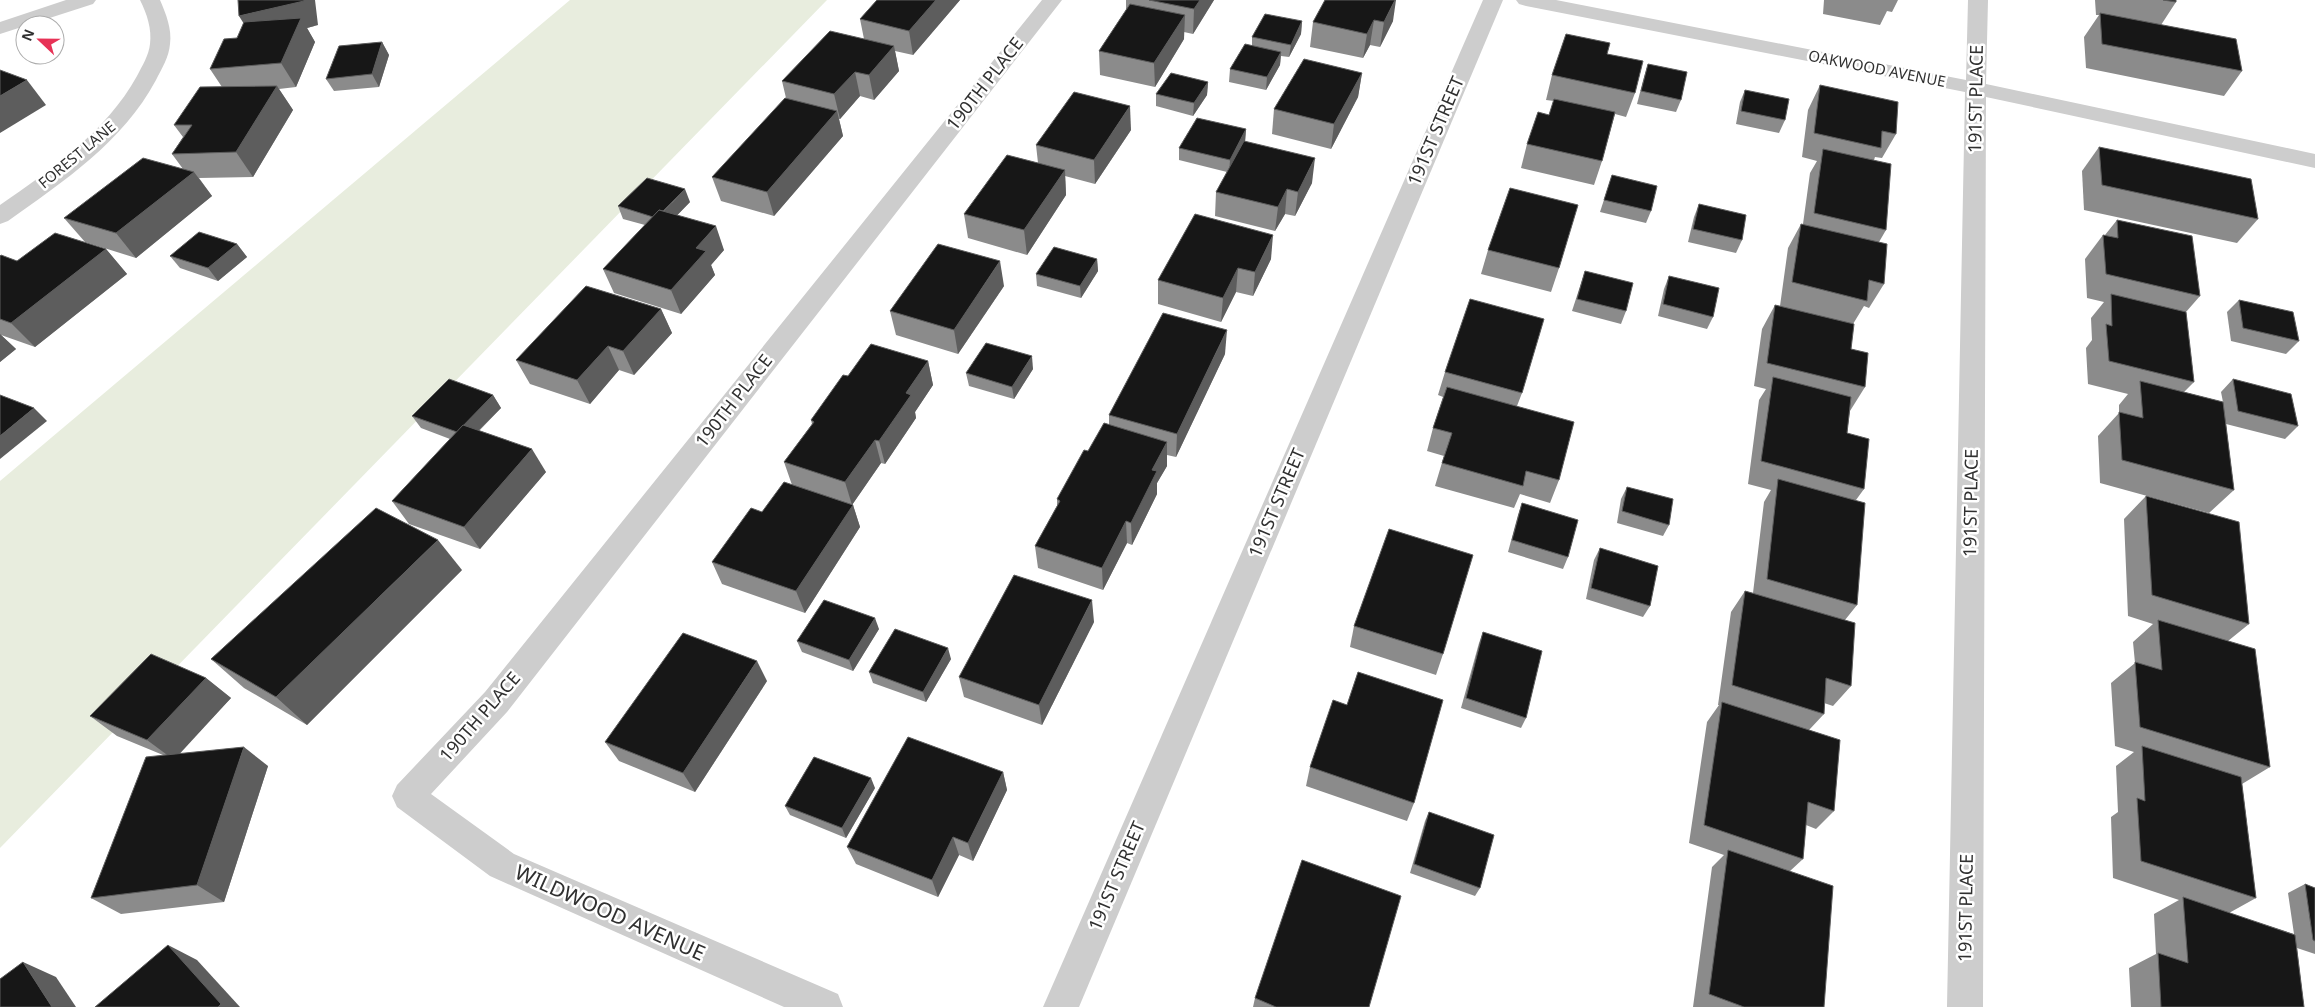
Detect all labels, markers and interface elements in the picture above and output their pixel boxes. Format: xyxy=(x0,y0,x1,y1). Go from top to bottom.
north arrow xyxy=(15,15,65,65)
text: N xyxy=(17,26,38,44)
street label: 190TH PLACE xyxy=(940,32,1028,135)
street label: OAKWOOD AVENUE xyxy=(1807,45,1948,91)
street label: 191ST PLACE xyxy=(1962,45,1988,153)
street label: 191ST STREET xyxy=(1401,72,1469,189)
street label: FOREST LANE xyxy=(34,116,119,192)
street label: 190TH PLACE xyxy=(689,349,777,452)
street label: 191ST STREET xyxy=(1242,444,1310,561)
street label: 191ST PLACE xyxy=(1957,449,1983,557)
street label: 190TH PLACE xyxy=(434,666,525,766)
street label: 191ST STREET xyxy=(1082,817,1150,934)
street label: 191ST PLACE xyxy=(1952,854,1978,962)
street label: WILDWOOD AVENUE xyxy=(511,857,710,967)

